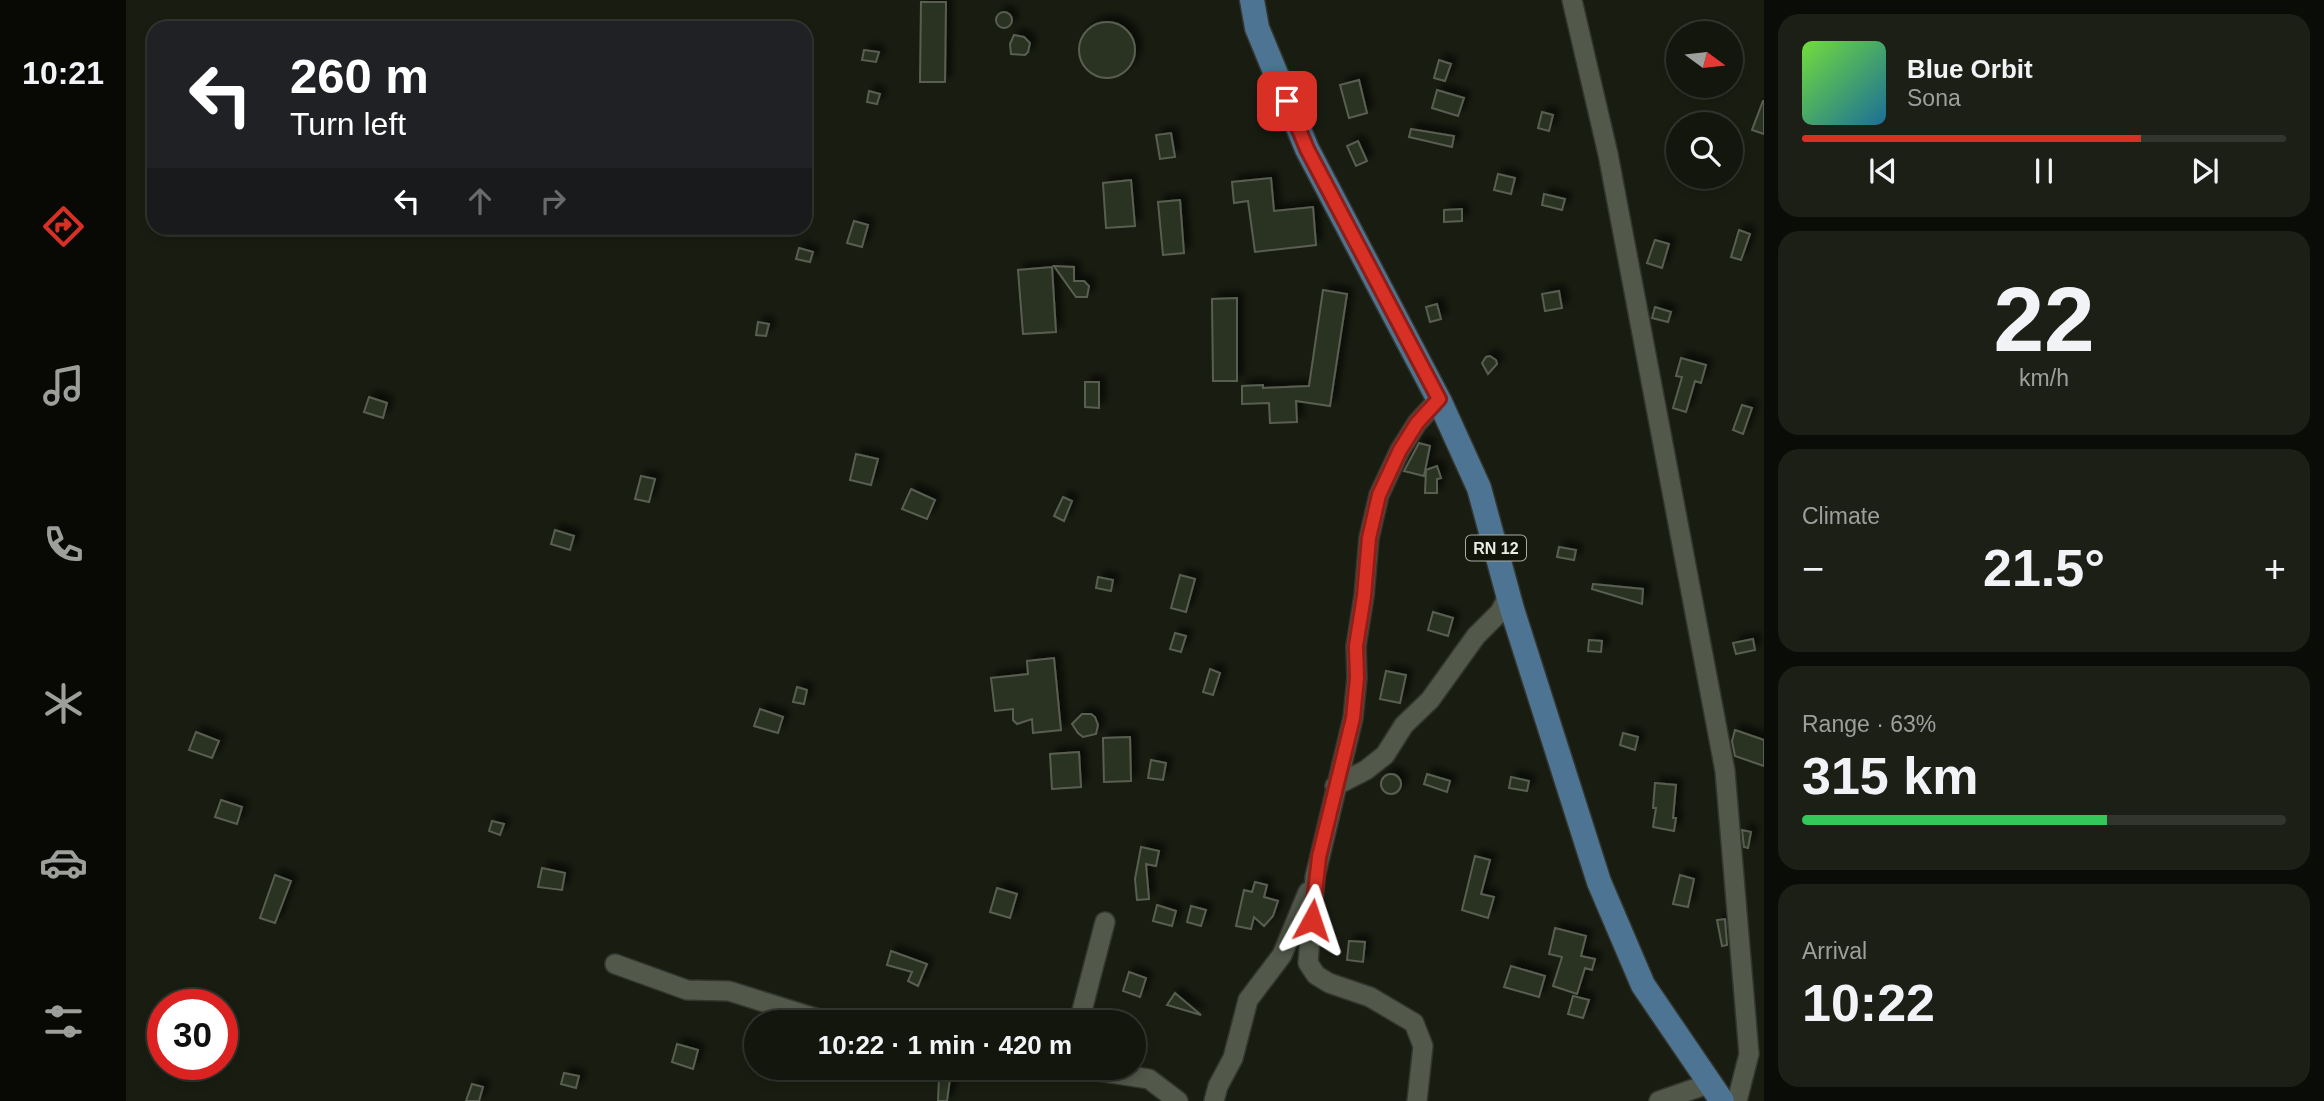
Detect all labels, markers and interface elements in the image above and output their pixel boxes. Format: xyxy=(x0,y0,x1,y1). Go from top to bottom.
north arrow xyxy=(1666,21,1743,98)
map controls xyxy=(1666,21,1743,189)
icon: left xyxy=(175,49,266,140)
text: 260 m xyxy=(290,49,429,103)
text: Blue Orbit xyxy=(1907,54,2033,84)
text: 10:21 xyxy=(22,55,104,91)
pin xyxy=(1257,71,1317,131)
icon: arrive xyxy=(1268,82,1306,120)
text: Sona xyxy=(1907,85,1961,111)
text: Turn left xyxy=(290,106,406,142)
button: search xyxy=(1666,112,1743,189)
icon: previous xyxy=(1864,152,1902,190)
icon: pause xyxy=(2025,152,2063,190)
icon: next xyxy=(2186,152,2224,190)
icon: left xyxy=(388,182,426,220)
icon: ahead xyxy=(461,182,499,220)
icon: right xyxy=(534,182,572,220)
icon: directions xyxy=(39,202,88,251)
text: 22 xyxy=(1993,269,2095,370)
icon: music xyxy=(39,361,88,410)
text: km/h xyxy=(2019,365,2069,391)
text: Climate xyxy=(1802,503,1880,529)
icon: phone xyxy=(39,520,88,569)
road number: RN 12 xyxy=(1466,536,1526,561)
text: 21.5° xyxy=(1983,539,2105,597)
text: − xyxy=(1802,548,1824,590)
text: + xyxy=(2264,548,2286,590)
icon: climate xyxy=(39,679,88,728)
text: Range · 63% xyxy=(1802,711,1936,737)
text: 315 km xyxy=(1802,747,1978,805)
icon: car xyxy=(39,838,88,887)
position arrow xyxy=(1275,883,1349,957)
text: Arrival xyxy=(1802,938,1867,964)
text: 10:22 xyxy=(1802,974,1935,1032)
speed limit sign: 30 xyxy=(147,989,238,1080)
icon: filters xyxy=(39,997,88,1046)
text: 10:22 · 1 min · 420 m xyxy=(818,1030,1072,1060)

